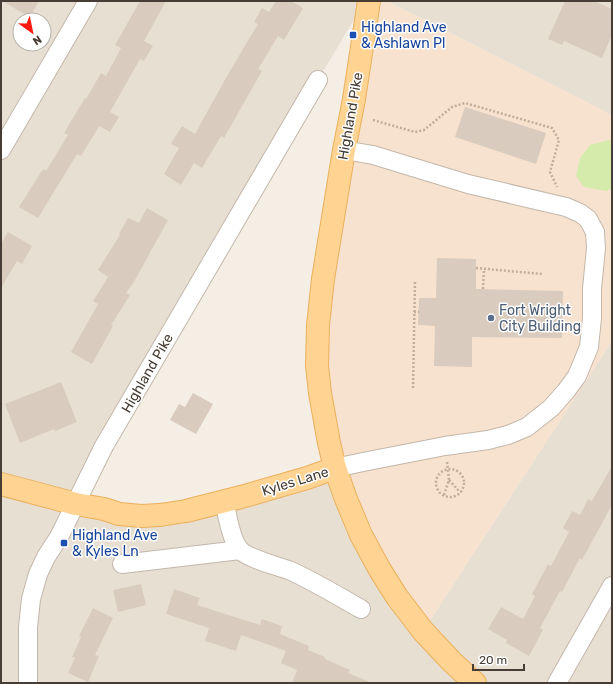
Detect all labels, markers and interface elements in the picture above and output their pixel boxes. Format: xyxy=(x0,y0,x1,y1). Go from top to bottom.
north arrow xyxy=(12,12,52,52)
place label: Highland Ave & Ashlawn Pl xyxy=(361,19,447,52)
marker: Highland Ave & Ashlawn Pl xyxy=(348,30,358,40)
text: N xyxy=(30,32,44,48)
street label: Highland Pike xyxy=(334,71,367,161)
place label: Fort Wright City Building xyxy=(499,302,581,335)
marker: Fort Wright City Building xyxy=(486,313,496,323)
street label: Highland Pike xyxy=(118,330,177,416)
street label: Kyles Lane xyxy=(260,463,331,500)
place label: Highland Ave & Kyles Ln xyxy=(72,527,158,560)
marker: Highland Ave & Kyles Ln xyxy=(59,538,69,548)
scale bar xyxy=(473,646,524,672)
text: 20 m xyxy=(479,653,507,667)

